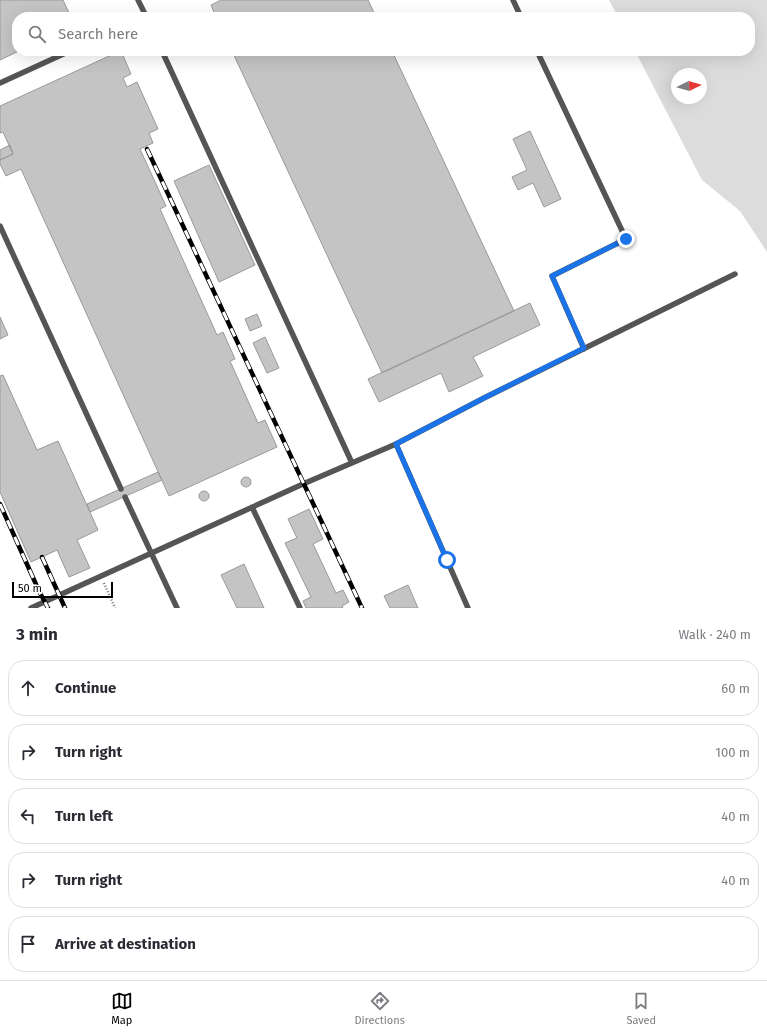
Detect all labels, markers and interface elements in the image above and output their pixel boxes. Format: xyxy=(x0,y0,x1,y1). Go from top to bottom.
search box xyxy=(12,12,755,56)
icon: search xyxy=(26,23,48,45)
text: Search here xyxy=(58,25,138,43)
north arrow xyxy=(671,68,707,104)
route end xyxy=(617,230,635,248)
route start xyxy=(438,551,456,569)
scale bar xyxy=(12,580,113,599)
text: 50 m xyxy=(18,582,42,595)
text: 3 min xyxy=(16,624,58,645)
text: Walk · 240 m xyxy=(678,627,751,642)
icon: ahead xyxy=(17,677,39,699)
text: Continue xyxy=(55,679,116,697)
text: 60 m xyxy=(721,681,750,696)
icon: right xyxy=(17,741,39,763)
text: Turn right xyxy=(55,743,122,761)
text: 100 m xyxy=(715,745,750,760)
icon: left xyxy=(17,805,39,827)
text: Turn left xyxy=(55,807,113,825)
text: 40 m xyxy=(721,809,750,824)
icon: right xyxy=(17,869,39,891)
text: Turn right xyxy=(55,871,122,889)
text: 40 m xyxy=(721,873,750,888)
icon: arrive xyxy=(17,933,39,955)
text: Arrive at destination xyxy=(55,935,196,953)
tab: Map xyxy=(111,990,133,1027)
tab: Directions xyxy=(354,990,405,1027)
tab: Saved xyxy=(626,990,656,1027)

